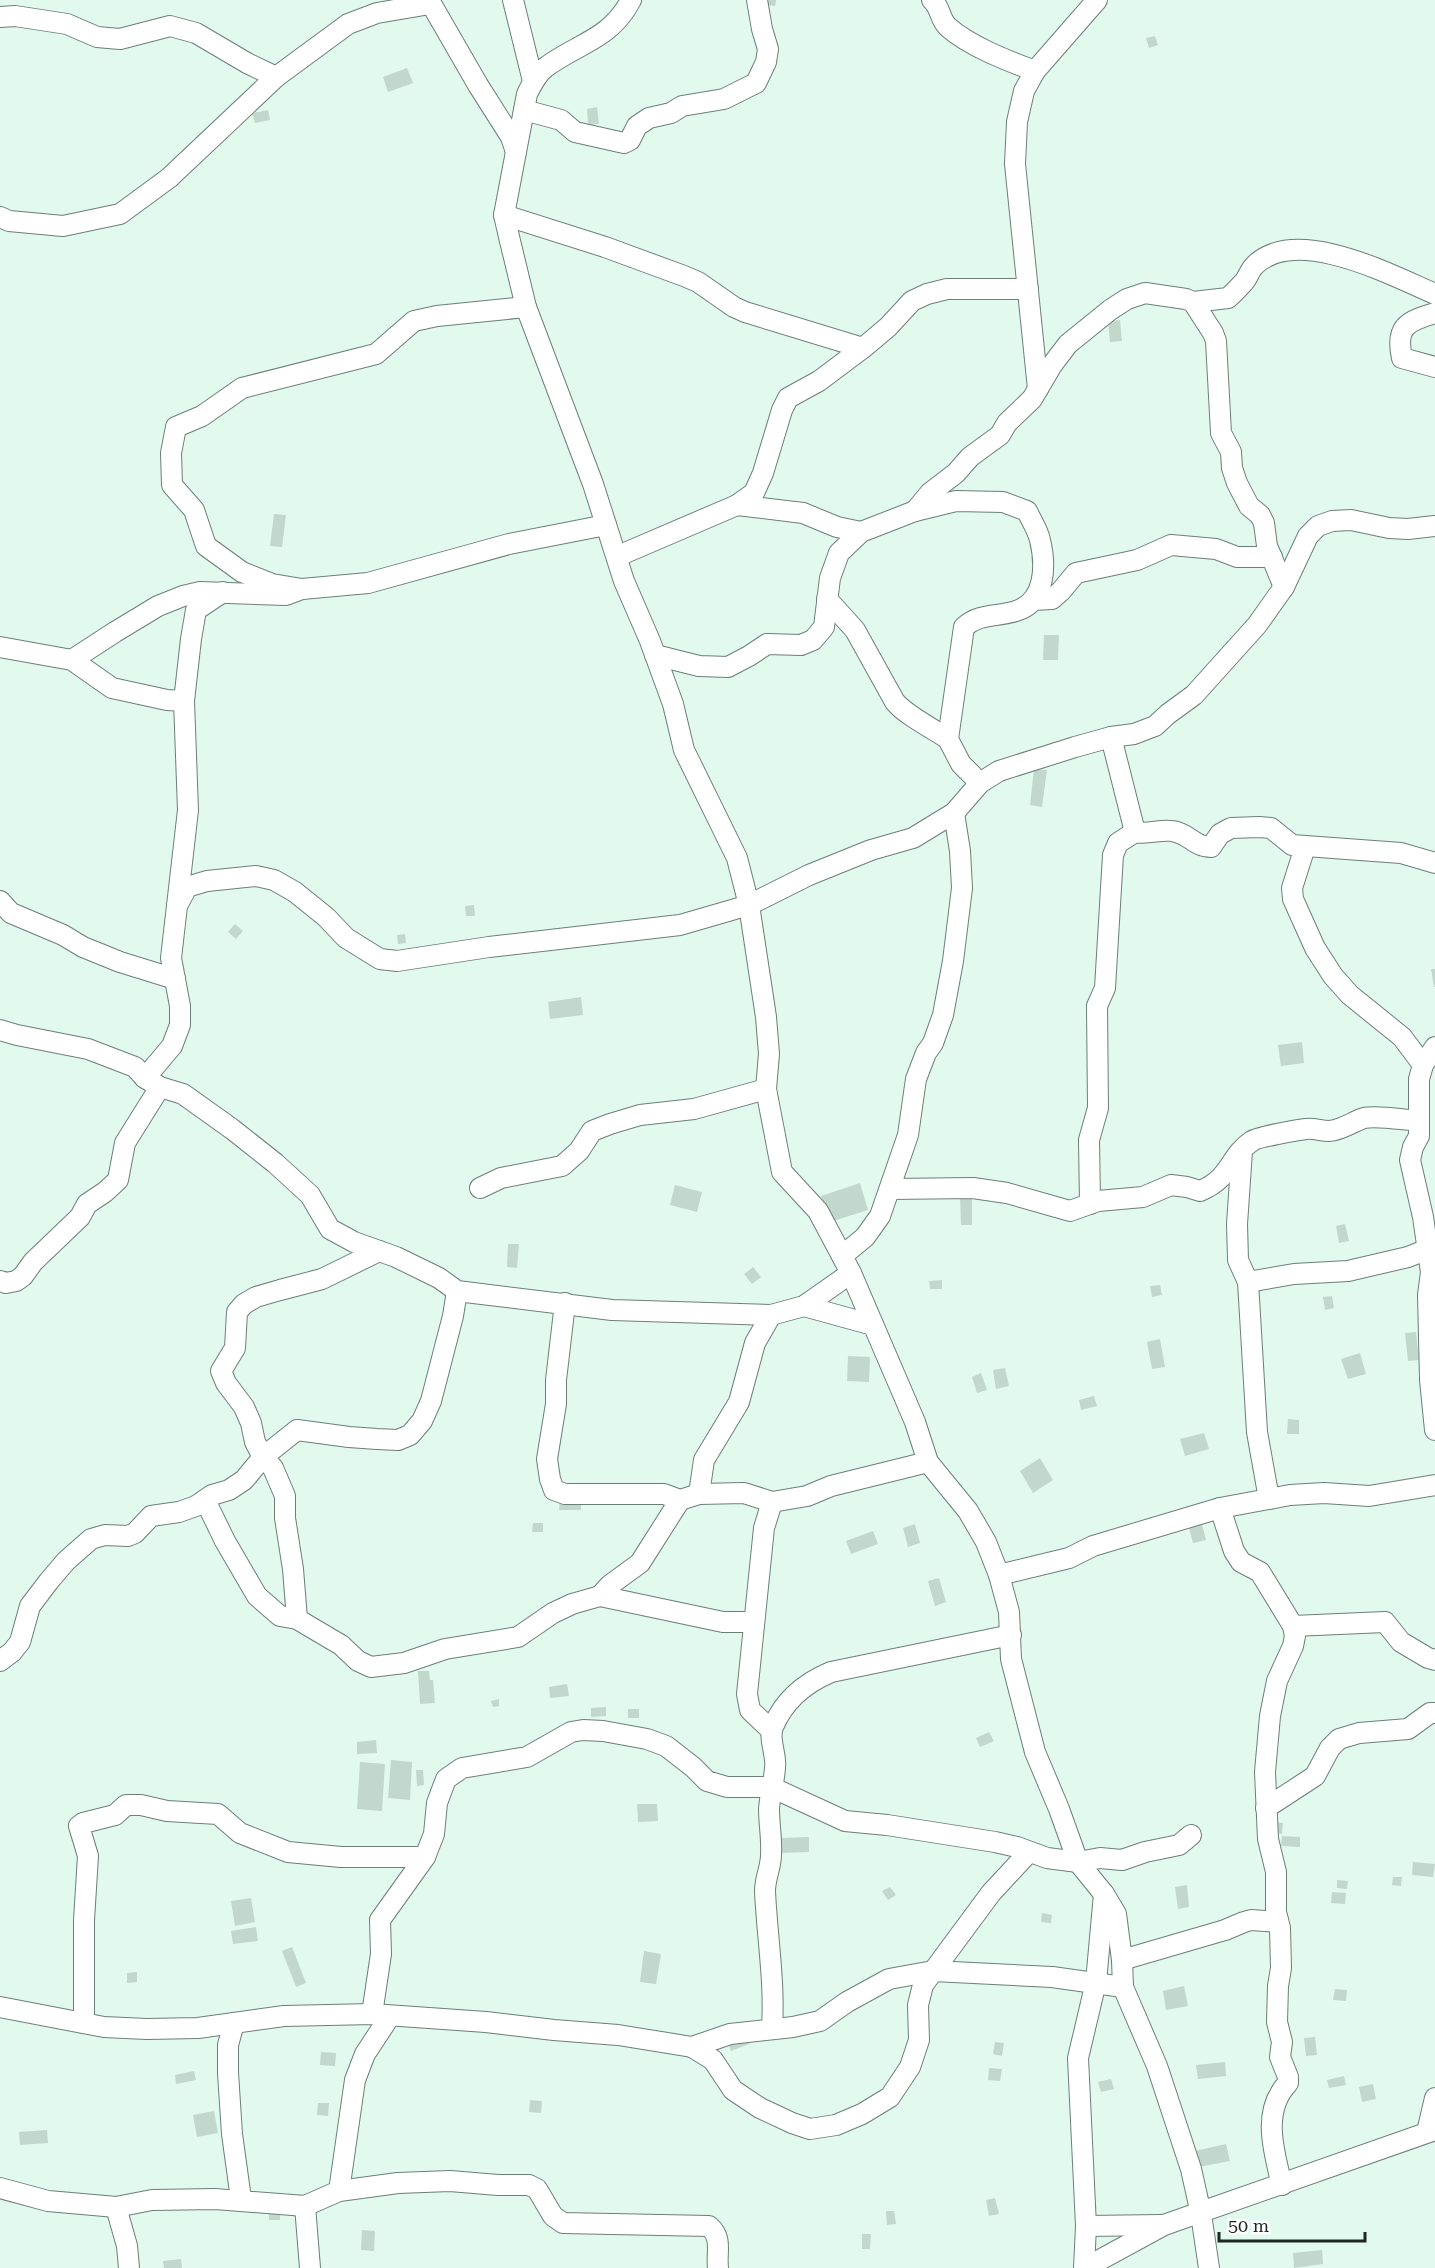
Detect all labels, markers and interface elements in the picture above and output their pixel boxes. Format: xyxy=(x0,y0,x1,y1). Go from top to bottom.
scale bar xyxy=(1219,2205,1364,2243)
text: 50 m xyxy=(1228,2215,1269,2236)

